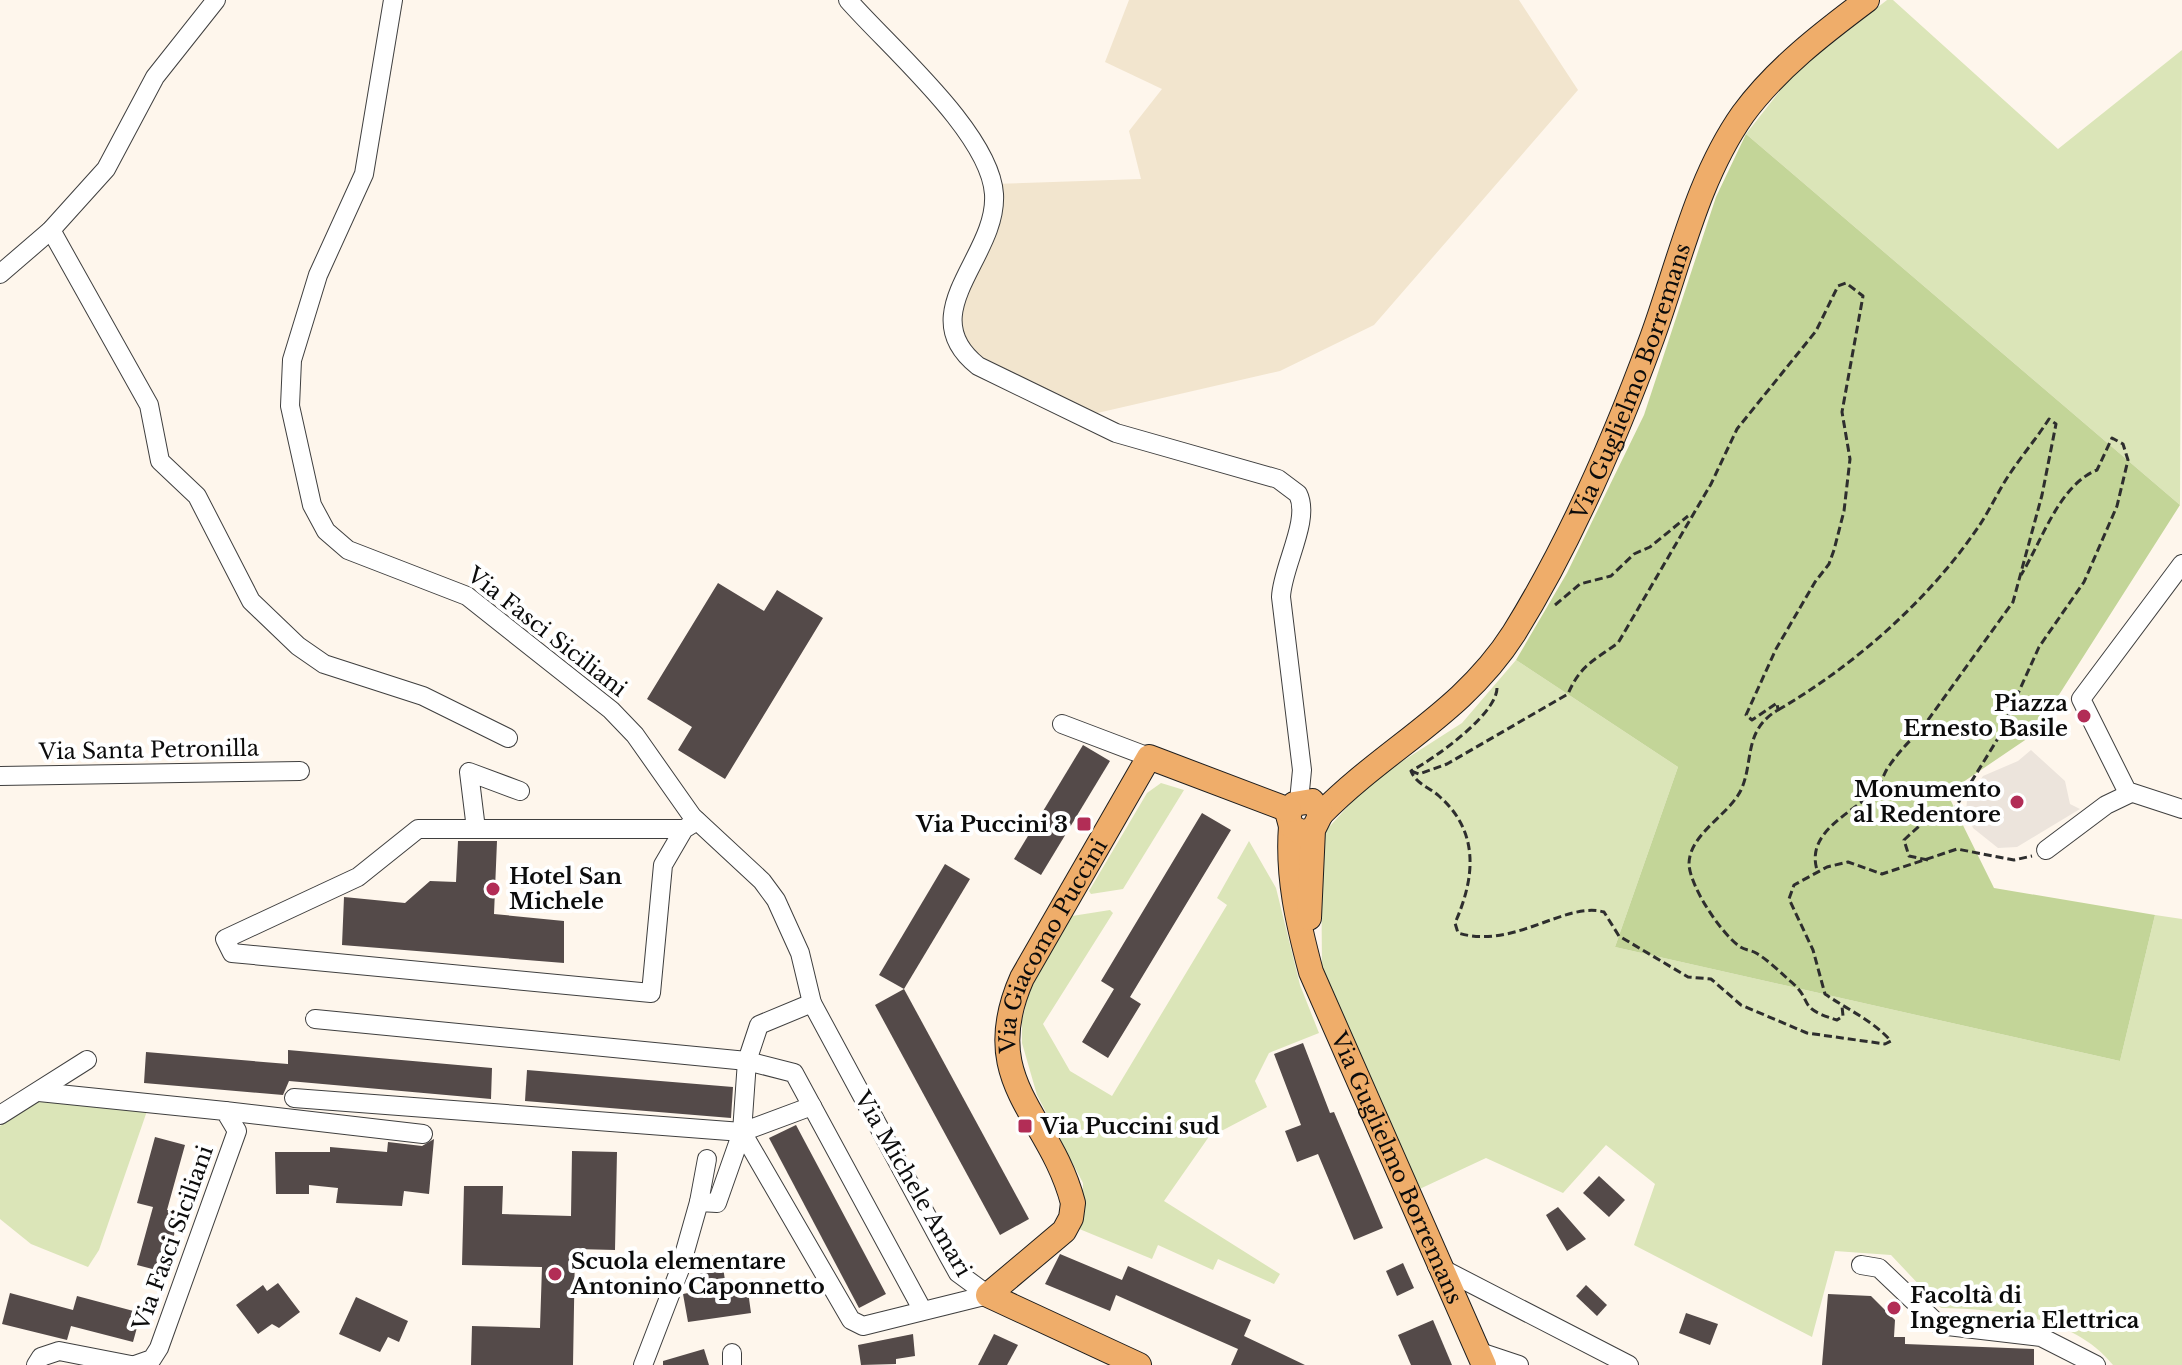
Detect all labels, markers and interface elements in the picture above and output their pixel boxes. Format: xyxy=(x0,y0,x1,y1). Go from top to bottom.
street label: Via Guglielmo Borremans xyxy=(1564,240,1696,525)
street label: Via Fasci Siciliani xyxy=(461,561,633,703)
place label: Piazza Ernesto Basile xyxy=(1903,690,2068,742)
marker: Piazza Ernesto Basile xyxy=(2075,707,2093,725)
street label: Via Santa Petronilla xyxy=(38,735,260,765)
place label: Monumento al Redentore xyxy=(1853,776,2001,828)
marker: Monumento al Redentore xyxy=(2008,793,2026,811)
place label: Via Puccini 3 xyxy=(915,811,1068,838)
marker: Via Puccini 3 xyxy=(1075,815,1093,833)
street label: Via Giacomo Puccini xyxy=(993,833,1113,1055)
place label: Hotel San Michele xyxy=(509,863,622,915)
marker: Hotel San Michele xyxy=(484,880,502,898)
street label: Via Guglielmo Borremans xyxy=(1325,1027,1469,1308)
street label: Via Michele Amari xyxy=(848,1086,977,1282)
place label: Via Puccini sud xyxy=(1040,1113,1220,1140)
marker: Via Puccini sud xyxy=(1016,1117,1034,1135)
street label: Via Fasci Siciliani xyxy=(127,1141,219,1335)
place label: Scuola elementare Antonino Caponnetto xyxy=(570,1248,825,1300)
marker: Scuola elementare Antonino Caponnetto xyxy=(546,1265,564,1283)
place label: Facoltà di Ingegneria Elettrica xyxy=(1910,1282,2140,1334)
marker: Facoltà di Ingegneria Elettrica xyxy=(1885,1299,1903,1317)

